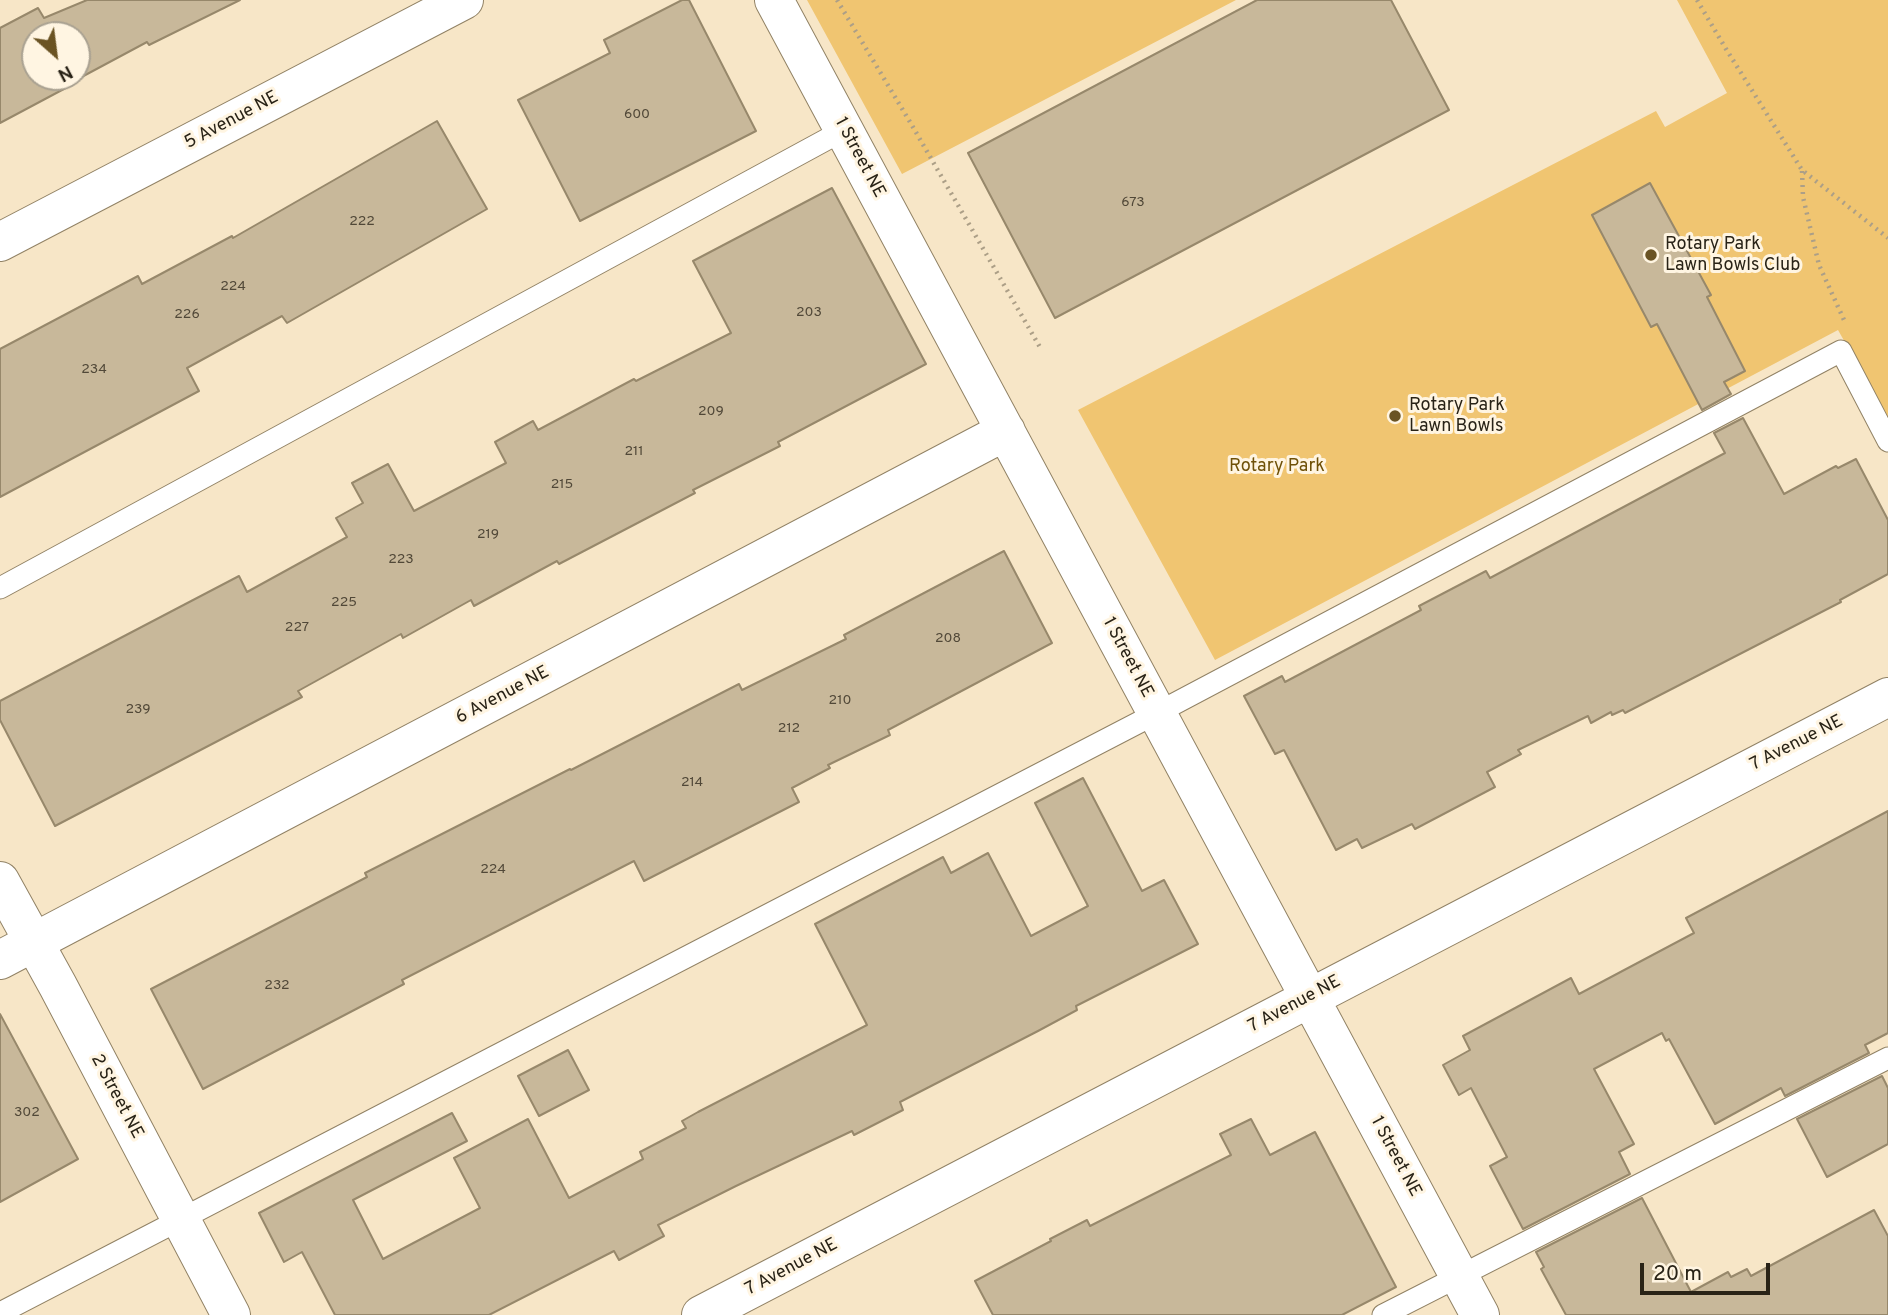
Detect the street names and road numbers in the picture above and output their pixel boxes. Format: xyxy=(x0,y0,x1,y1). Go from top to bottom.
street label: 5 Avenue NE xyxy=(181,87,283,155)
street label: 1 Street NE xyxy=(829,114,889,202)
street label: 1 Street NE xyxy=(1097,614,1157,702)
street label: 6 Avenue NE xyxy=(453,662,553,730)
street label: 7 Avenue NE xyxy=(1747,711,1847,777)
street label: 7 Avenue NE xyxy=(1245,972,1345,1038)
street label: 2 Street NE xyxy=(85,1051,147,1143)
street label: 1 Street NE xyxy=(1365,1113,1425,1201)
street label: 7 Avenue NE xyxy=(742,1235,842,1301)

